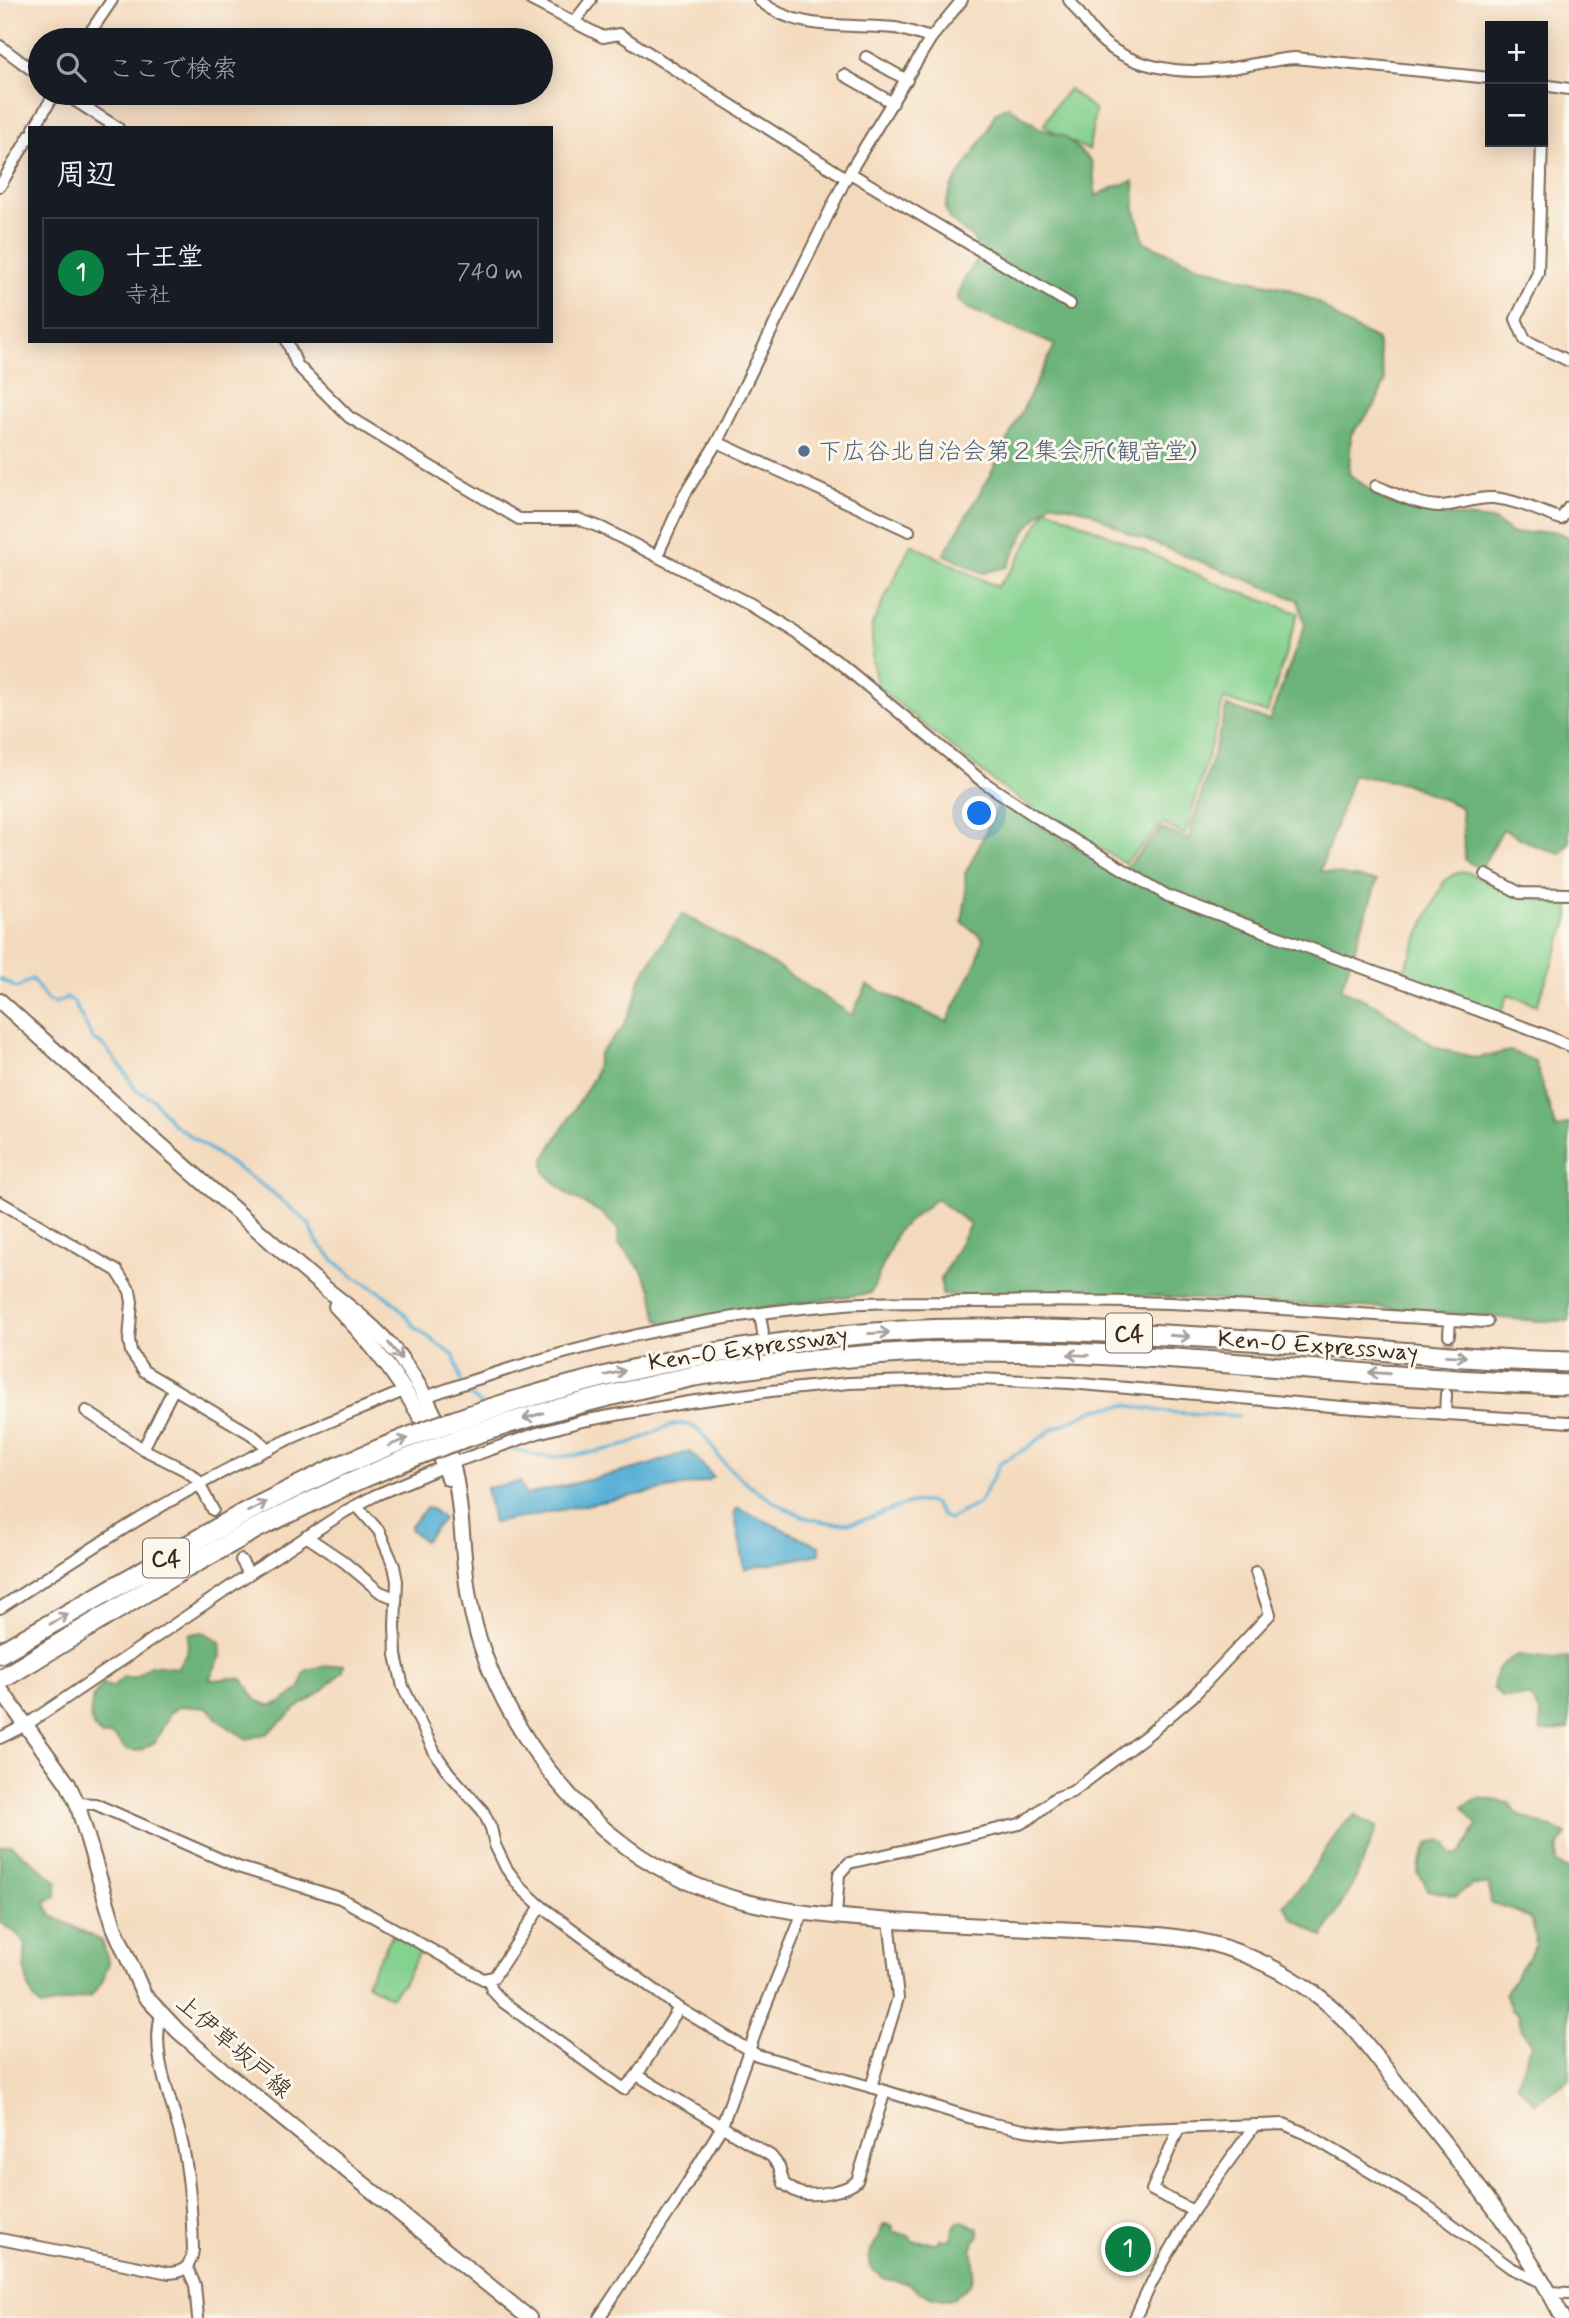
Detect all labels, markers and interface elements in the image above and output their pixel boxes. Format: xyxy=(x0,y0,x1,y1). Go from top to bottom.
map controls xyxy=(1485,21,1548,147)
button: + xyxy=(1485,21,1548,84)
search box xyxy=(28,28,553,105)
icon: search xyxy=(52,48,90,86)
text: ここで検索 xyxy=(108,53,238,87)
button: − xyxy=(1485,84,1548,147)
text: 周辺 xyxy=(56,156,116,195)
text: 十王堂 xyxy=(125,241,203,275)
text: 1 xyxy=(76,258,86,288)
text: 740 m xyxy=(457,258,523,288)
text: 寺社 xyxy=(125,281,171,311)
place label: 下広谷北自治会第２集会所(観音堂) xyxy=(818,437,1197,468)
marker: 下広谷北自治会第２集会所(観音堂) xyxy=(796,443,812,459)
your location xyxy=(962,796,996,830)
road number: C4 xyxy=(1106,1314,1152,1352)
street label: Ken-O Expressway xyxy=(647,1320,850,1379)
street label: Ken-O Expressway xyxy=(1217,1324,1419,1369)
one-way arrow xyxy=(868,1326,891,1339)
one-way arrow xyxy=(1168,1330,1191,1343)
one-way arrow xyxy=(387,1341,402,1359)
one-way arrow xyxy=(1067,1348,1090,1361)
one-way arrow xyxy=(1444,1350,1467,1363)
one-way arrow xyxy=(603,1366,626,1380)
one-way arrow xyxy=(1368,1366,1390,1379)
one-way arrow xyxy=(522,1411,544,1424)
one-way arrow xyxy=(387,1434,408,1447)
one-way arrow xyxy=(246,1499,267,1513)
road number: C4 xyxy=(143,1539,189,1578)
one-way arrow xyxy=(49,1612,69,1626)
street label: 上伊草坂戸線 xyxy=(169,1988,298,2106)
pin: 1 xyxy=(1105,2223,1151,2275)

